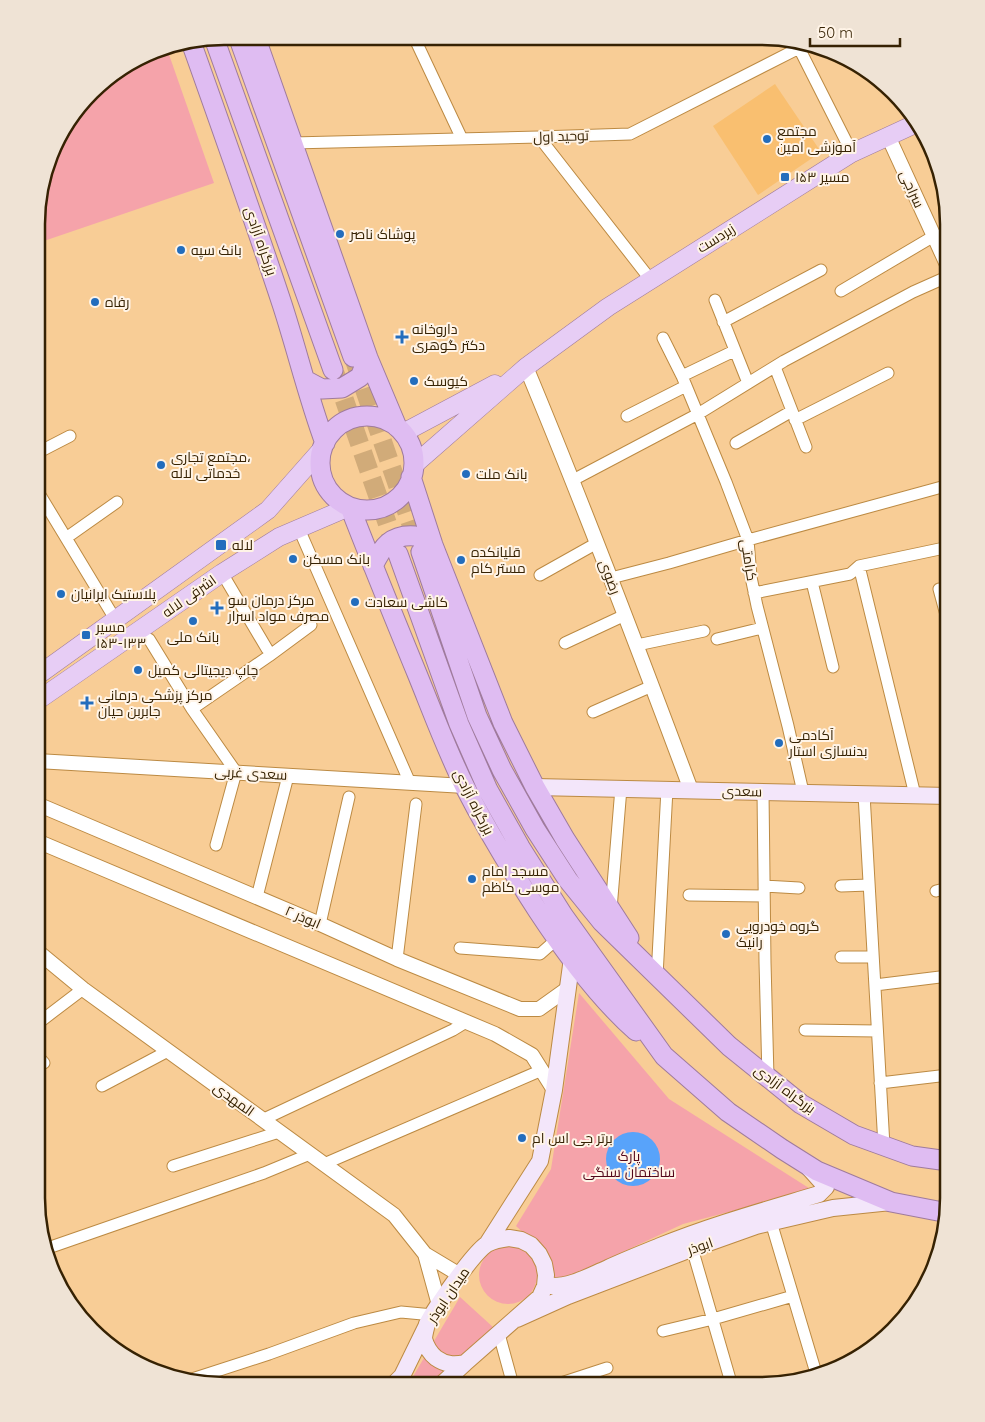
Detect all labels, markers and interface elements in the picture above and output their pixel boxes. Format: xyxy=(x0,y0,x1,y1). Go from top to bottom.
scale bar xyxy=(810,15,900,47)
text: 50 m xyxy=(818,23,853,42)
place label: مجتمع آموزشی امین xyxy=(777,122,856,156)
street label: توحید اول xyxy=(533,126,589,146)
marker: مجتمع آموزشی امین xyxy=(761,133,773,145)
street label: سراجی xyxy=(896,167,928,211)
place label: مسیر ۱۵۳ xyxy=(795,168,850,186)
marker: مسیر ۱۵۳ xyxy=(779,171,791,183)
street label: بزرگراه آزادی xyxy=(241,204,281,278)
street label: زبردست xyxy=(694,219,738,257)
place label: پوشاک ناصر xyxy=(349,225,416,244)
marker: پوشاک ناصر xyxy=(334,228,346,240)
place label: بانک سپه xyxy=(191,241,242,260)
marker: بانک سپه xyxy=(175,244,187,256)
place label: رفاه xyxy=(105,293,130,311)
marker: رفاه xyxy=(89,296,101,308)
place label: داروخانه دکتر گوهری xyxy=(412,320,485,354)
marker: داروخانه دکتر گوهری xyxy=(396,331,408,343)
place label: کیوسک xyxy=(424,372,468,390)
marker: کیوسک xyxy=(408,375,420,387)
place label: مجتمع تجاری، خدماتی لاله xyxy=(171,448,250,482)
marker: مجتمع تجاری، خدماتی لاله xyxy=(155,459,167,471)
place label: بانک ملت xyxy=(476,465,528,483)
marker: بانک ملت xyxy=(460,468,472,480)
place label: لاله xyxy=(232,536,253,554)
marker: لاله xyxy=(214,538,228,552)
street label: کرامتی xyxy=(737,538,761,582)
place label: قلیانکده مستر کام xyxy=(471,543,526,578)
place label: بانک مسکن xyxy=(303,550,370,568)
marker: بانک مسکن xyxy=(287,553,299,565)
marker: قلیانکده مستر کام xyxy=(455,554,467,566)
street label: رضوی xyxy=(595,557,625,597)
street label: اشرفی لاله xyxy=(158,571,220,621)
place label: پلاستیک ایرانیان xyxy=(71,585,156,604)
marker: پلاستیک ایرانیان xyxy=(55,588,67,600)
place label: مرکز درمان سو مصرف مواد اسرار xyxy=(227,591,329,625)
place label: کاشی سعادت xyxy=(365,593,448,611)
marker: کاشی سعادت xyxy=(349,596,361,608)
marker: مرکز درمان سو مصرف مواد اسرار xyxy=(210,601,224,615)
marker: بانک ملی xyxy=(187,615,199,627)
place label: مسیر ۱۵۳-۱۳۳ xyxy=(95,618,146,652)
place label: بانک ملی xyxy=(167,628,219,646)
marker: مسیر ۱۵۳-۱۳۳ xyxy=(80,629,92,641)
place label: چاپ دیجیتالی کمیل xyxy=(148,661,258,680)
marker: چاپ دیجیتالی کمیل xyxy=(132,664,144,676)
place label: مرکز پزشکی درمانی جابربن حیان xyxy=(98,686,213,720)
marker: مرکز پزشکی درمانی جابربن حیان xyxy=(80,696,94,710)
place label: آکادمی بدنسازی استار xyxy=(788,726,867,760)
marker: آکادمی بدنسازی استار xyxy=(773,737,785,749)
street label: سعدی غربی xyxy=(214,762,288,784)
street label: بزرگراه آزادی xyxy=(450,766,498,838)
street label: سعدی xyxy=(722,782,762,800)
place label: مسجد امام موسی کاظم xyxy=(482,862,559,897)
marker: مسجد امام موسی کاظم xyxy=(466,873,478,885)
street label: ابوذر ۲ xyxy=(282,901,324,933)
place label: گروه خودرویی رانیک xyxy=(736,917,819,951)
marker: گروه خودرویی رانیک xyxy=(720,928,732,940)
street label: بزرگراه آزادی xyxy=(751,1061,819,1117)
street label: المهدی xyxy=(210,1078,258,1120)
place label: برتر جی اس ام xyxy=(532,1129,613,1148)
marker: برتر جی اس ام xyxy=(516,1132,528,1144)
park label: پارک ساختمان سنگی xyxy=(583,1147,675,1181)
street label: ابوذر xyxy=(684,1233,715,1259)
street label: میدان ابوذر xyxy=(422,1264,473,1327)

